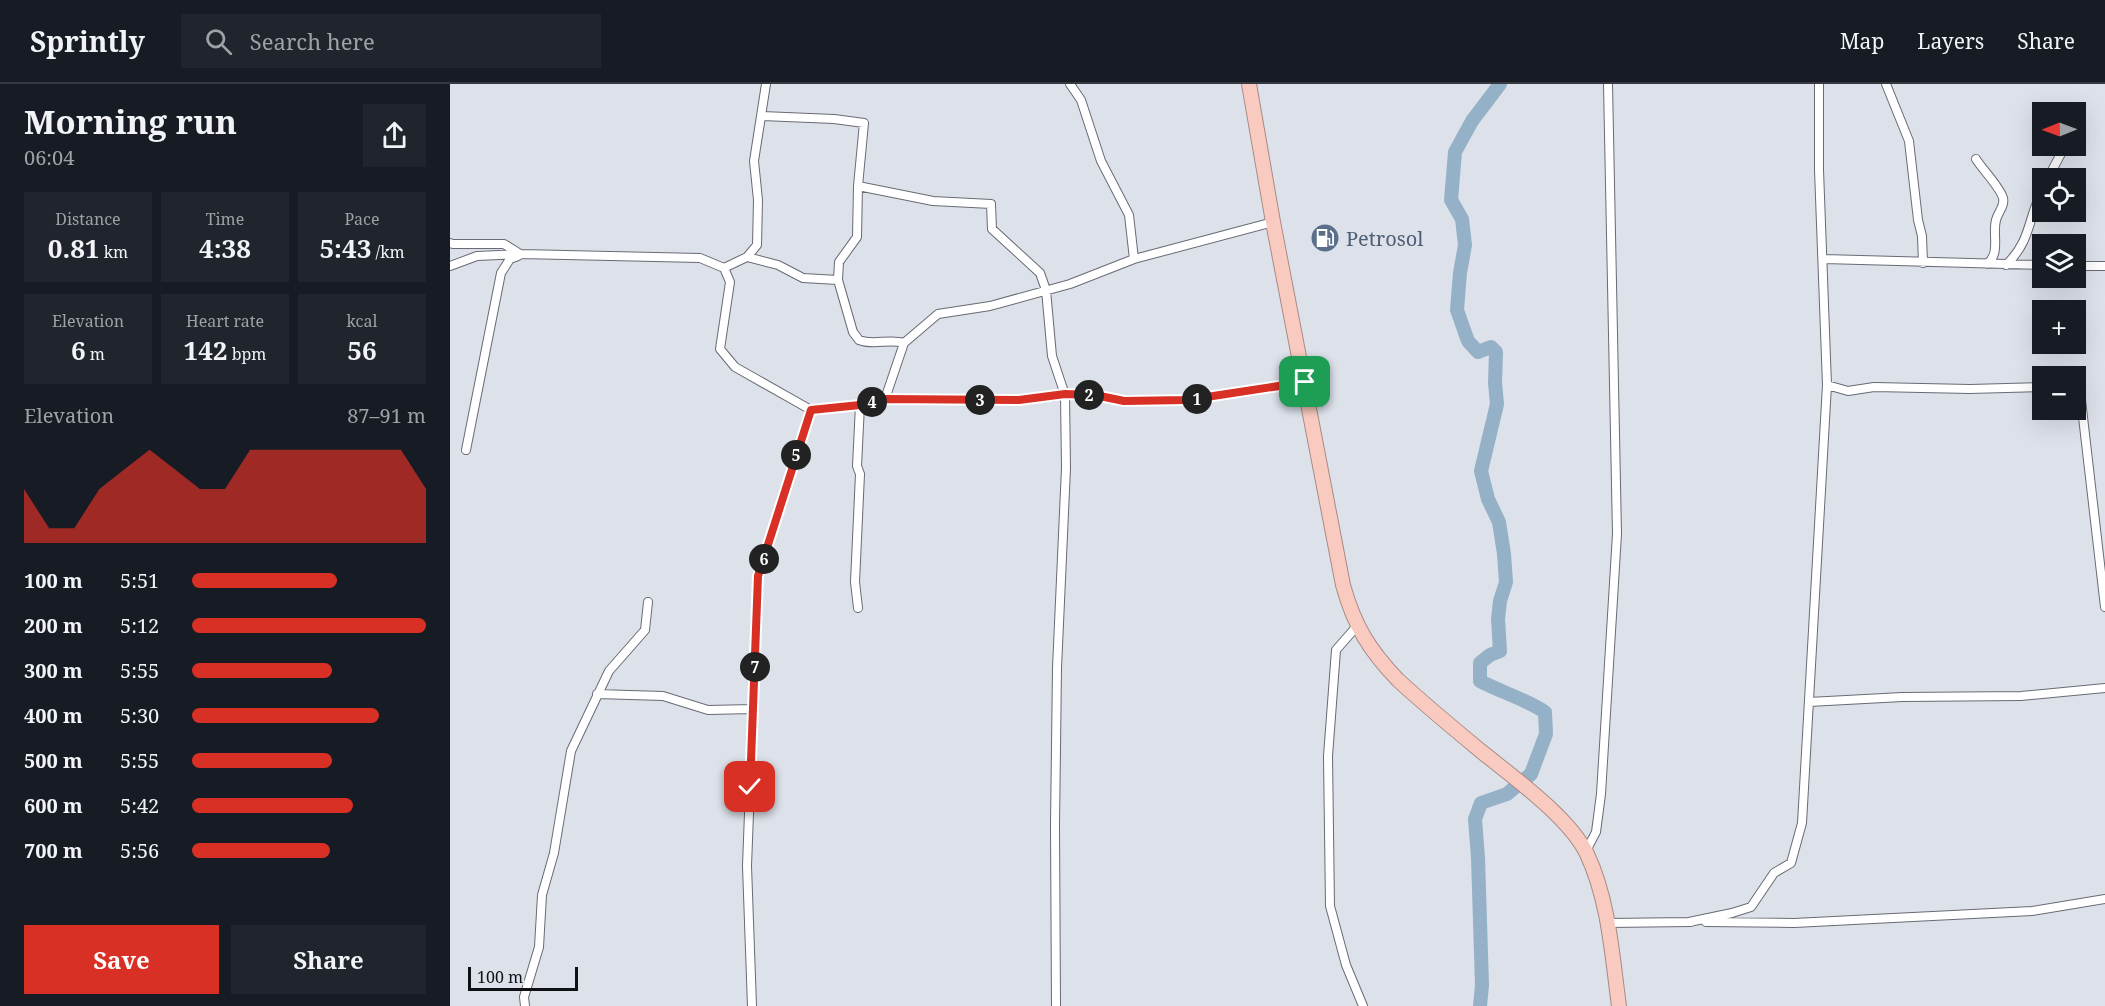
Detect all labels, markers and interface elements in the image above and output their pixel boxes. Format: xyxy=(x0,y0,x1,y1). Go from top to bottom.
search box xyxy=(181,14,601,68)
text: Sprintly xyxy=(30,22,145,60)
icon: search xyxy=(202,25,235,58)
text: Search here xyxy=(250,26,375,56)
text: Map xyxy=(1840,27,1884,55)
text: Layers xyxy=(1917,27,1984,55)
text: Share xyxy=(2017,27,2075,55)
text: Morning run xyxy=(24,99,237,144)
north arrow xyxy=(2032,102,2086,156)
map controls xyxy=(2032,102,2086,420)
button: share xyxy=(363,104,426,167)
text: 06:04 xyxy=(24,144,74,171)
button: locate xyxy=(2032,168,2086,222)
text: Distance xyxy=(55,208,121,230)
text: Time xyxy=(206,208,244,230)
text: Pace xyxy=(344,208,380,230)
fuel station icon: Petrosol xyxy=(1309,222,1341,254)
place label: Petrosol xyxy=(1346,225,1424,252)
text: 0.81 xyxy=(48,230,100,266)
text: 4:38 xyxy=(199,230,251,266)
text: 5:43 xyxy=(319,230,371,266)
button: layers xyxy=(2032,234,2086,288)
text: km xyxy=(100,241,128,263)
text: /km xyxy=(371,241,405,263)
button: + xyxy=(2032,300,2086,354)
text: Elevation xyxy=(52,310,124,332)
text: Heart rate xyxy=(186,310,264,332)
text: kcal xyxy=(347,310,377,332)
text: 6 xyxy=(71,332,86,368)
text: 142 xyxy=(183,332,228,368)
text: 56 xyxy=(347,332,377,368)
text: m xyxy=(86,343,105,365)
text: bpm xyxy=(228,343,267,365)
pin xyxy=(1279,356,1330,407)
icon: arrive xyxy=(1288,365,1321,398)
button: − xyxy=(2032,366,2086,420)
pin: 2 xyxy=(1074,380,1104,410)
text: 2 xyxy=(1084,384,1094,406)
pin: 1 xyxy=(1182,384,1212,414)
pin: 3 xyxy=(965,385,995,415)
pin: 4 xyxy=(857,387,887,417)
text: 1 xyxy=(1192,388,1202,410)
text: 3 xyxy=(975,389,985,411)
text: 4 xyxy=(867,391,877,413)
text: Elevation xyxy=(24,402,114,429)
text: 87–91 m xyxy=(347,402,426,429)
pin: 5 xyxy=(781,440,811,470)
text: 5 xyxy=(791,444,801,466)
pin: 6 xyxy=(749,544,779,574)
text: 6 xyxy=(759,548,769,570)
text: 100 m xyxy=(24,567,83,594)
text: 5:51 xyxy=(120,567,159,594)
text: 200 m xyxy=(24,612,83,639)
text: 5:12 xyxy=(120,612,159,639)
pin: 7 xyxy=(740,652,770,682)
text: 7 xyxy=(750,656,760,678)
text: 300 m xyxy=(24,657,83,684)
text: 5:55 xyxy=(120,657,159,684)
text: 400 m xyxy=(24,702,83,729)
text: 5:30 xyxy=(120,702,159,729)
text: 500 m xyxy=(24,747,83,774)
text: 5:55 xyxy=(120,747,159,774)
pin xyxy=(724,761,775,812)
icon: check xyxy=(733,770,766,803)
text: 600 m xyxy=(24,792,83,819)
text: 5:42 xyxy=(120,792,159,819)
text: 700 m xyxy=(24,837,83,864)
text: 5:56 xyxy=(120,837,159,864)
button: Save xyxy=(24,925,219,994)
button: Share xyxy=(231,925,426,994)
scale bar xyxy=(468,964,578,992)
text: 100 m xyxy=(477,966,523,988)

